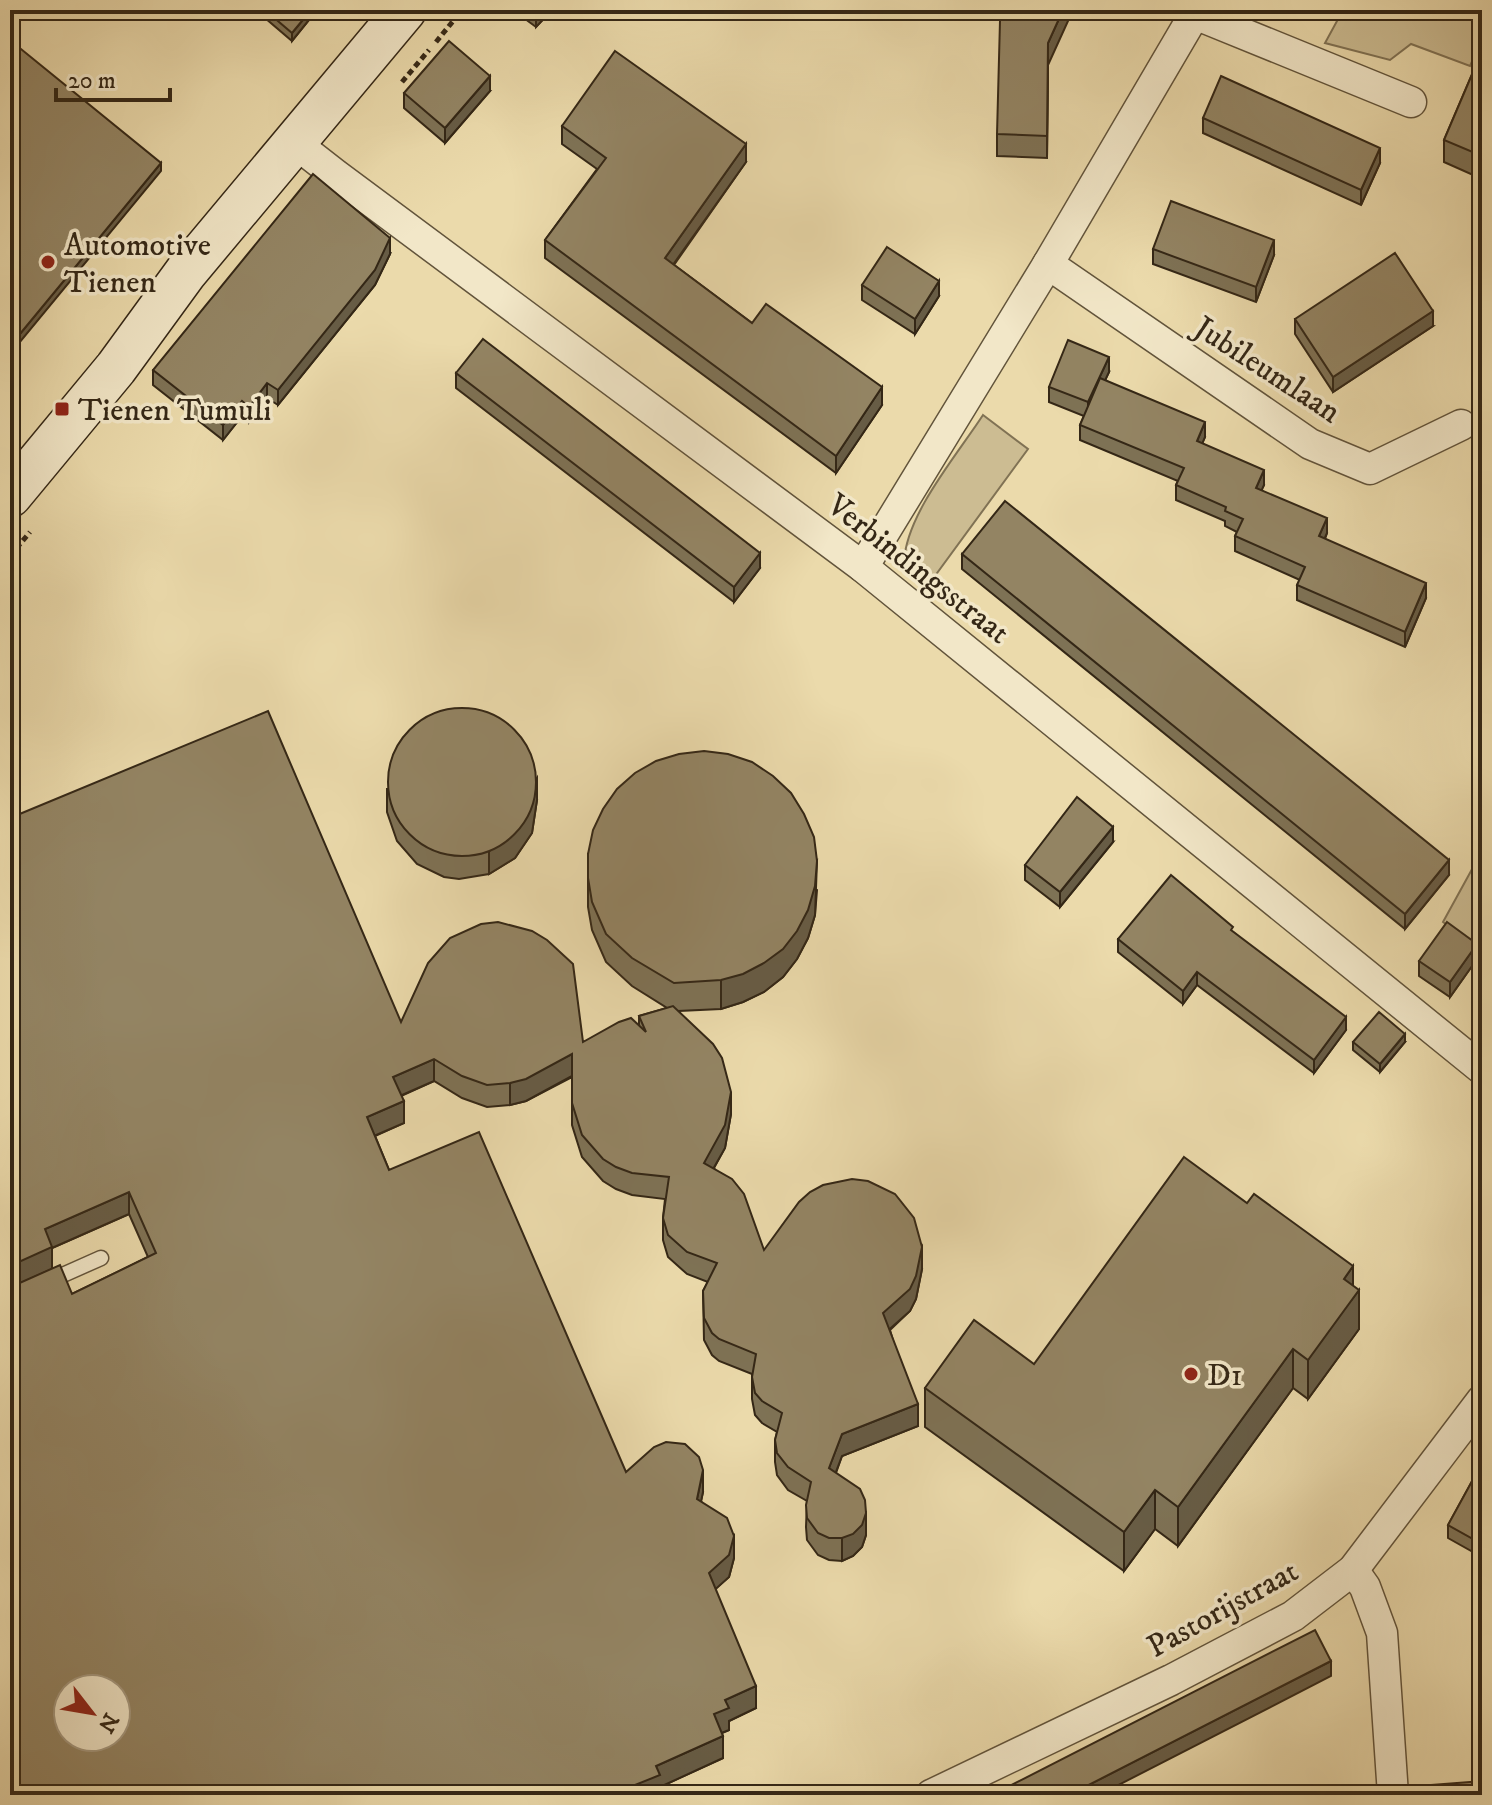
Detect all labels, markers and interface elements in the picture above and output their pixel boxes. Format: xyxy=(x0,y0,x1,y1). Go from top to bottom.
scale bar xyxy=(56,52,170,102)
text: 20 m xyxy=(68,66,116,96)
place label: Automotive Tienen xyxy=(64,226,211,303)
marker: Automotive Tienen xyxy=(39,253,57,271)
street label: Jubileumlaan xyxy=(1184,307,1348,433)
place label: Tienen Tumuli xyxy=(78,391,272,431)
marker: Tienen Tumuli xyxy=(53,400,71,418)
street label: Verbindingsstraat xyxy=(818,485,1017,653)
place label: D1 xyxy=(1207,1356,1243,1396)
marker: D1 xyxy=(1182,1365,1200,1383)
street label: Pastorijstraat xyxy=(1140,1552,1306,1668)
north arrow xyxy=(52,1673,132,1753)
text: N xyxy=(92,1708,124,1737)

